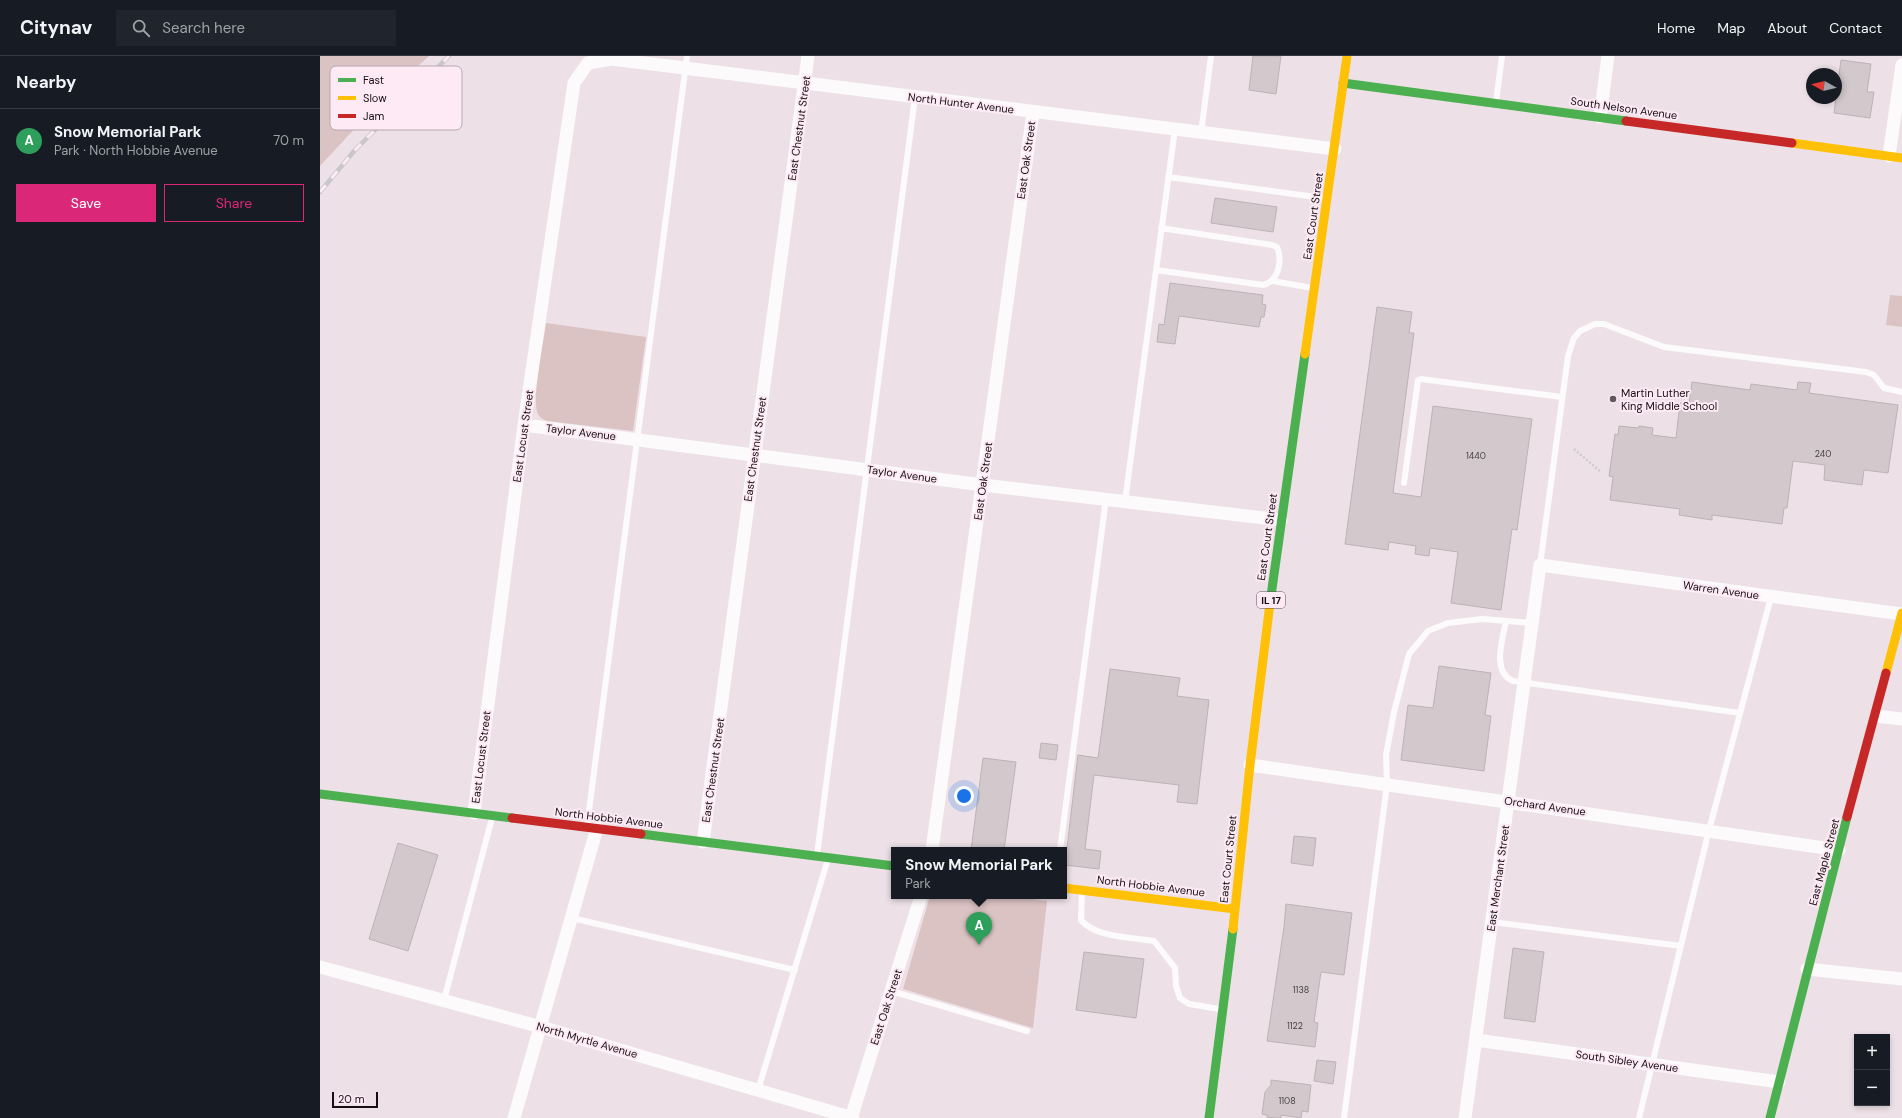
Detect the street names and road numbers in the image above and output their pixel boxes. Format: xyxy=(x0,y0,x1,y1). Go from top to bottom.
street label: East Chestnut Street xyxy=(785,75,813,181)
street label: North Hunter Avenue xyxy=(907,90,1015,116)
street label: South Nelson Avenue xyxy=(1570,94,1678,122)
street label: East Oak Street xyxy=(1014,120,1038,200)
street label: East Court Street xyxy=(1300,171,1326,261)
street label: East Locust Street xyxy=(510,389,536,483)
street label: East Chestnut Street xyxy=(741,396,769,502)
street label: Taylor Avenue xyxy=(545,421,617,443)
street label: East Oak Street xyxy=(971,441,995,521)
street label: Taylor Avenue xyxy=(866,462,938,486)
street label: East Court Street xyxy=(1254,492,1280,582)
street label: Warren Avenue xyxy=(1682,578,1760,602)
road number: IL 17 xyxy=(1257,592,1285,608)
street label: East Locust Street xyxy=(468,710,494,804)
street label: East Chestnut Street xyxy=(699,717,727,823)
street label: Orchard Avenue xyxy=(1503,793,1587,819)
street label: North Hobbie Avenue xyxy=(554,804,664,832)
street label: East Court Street xyxy=(1216,815,1240,903)
street label: East Maple Street xyxy=(1806,817,1842,907)
street label: East Merchant Street xyxy=(1484,824,1512,932)
street label: North Hobbie Avenue xyxy=(1096,872,1206,900)
street label: East Oak Street xyxy=(867,967,905,1047)
street label: North Myrtle Avenue xyxy=(535,1019,639,1061)
street label: South Sibley Avenue xyxy=(1575,1047,1679,1075)

